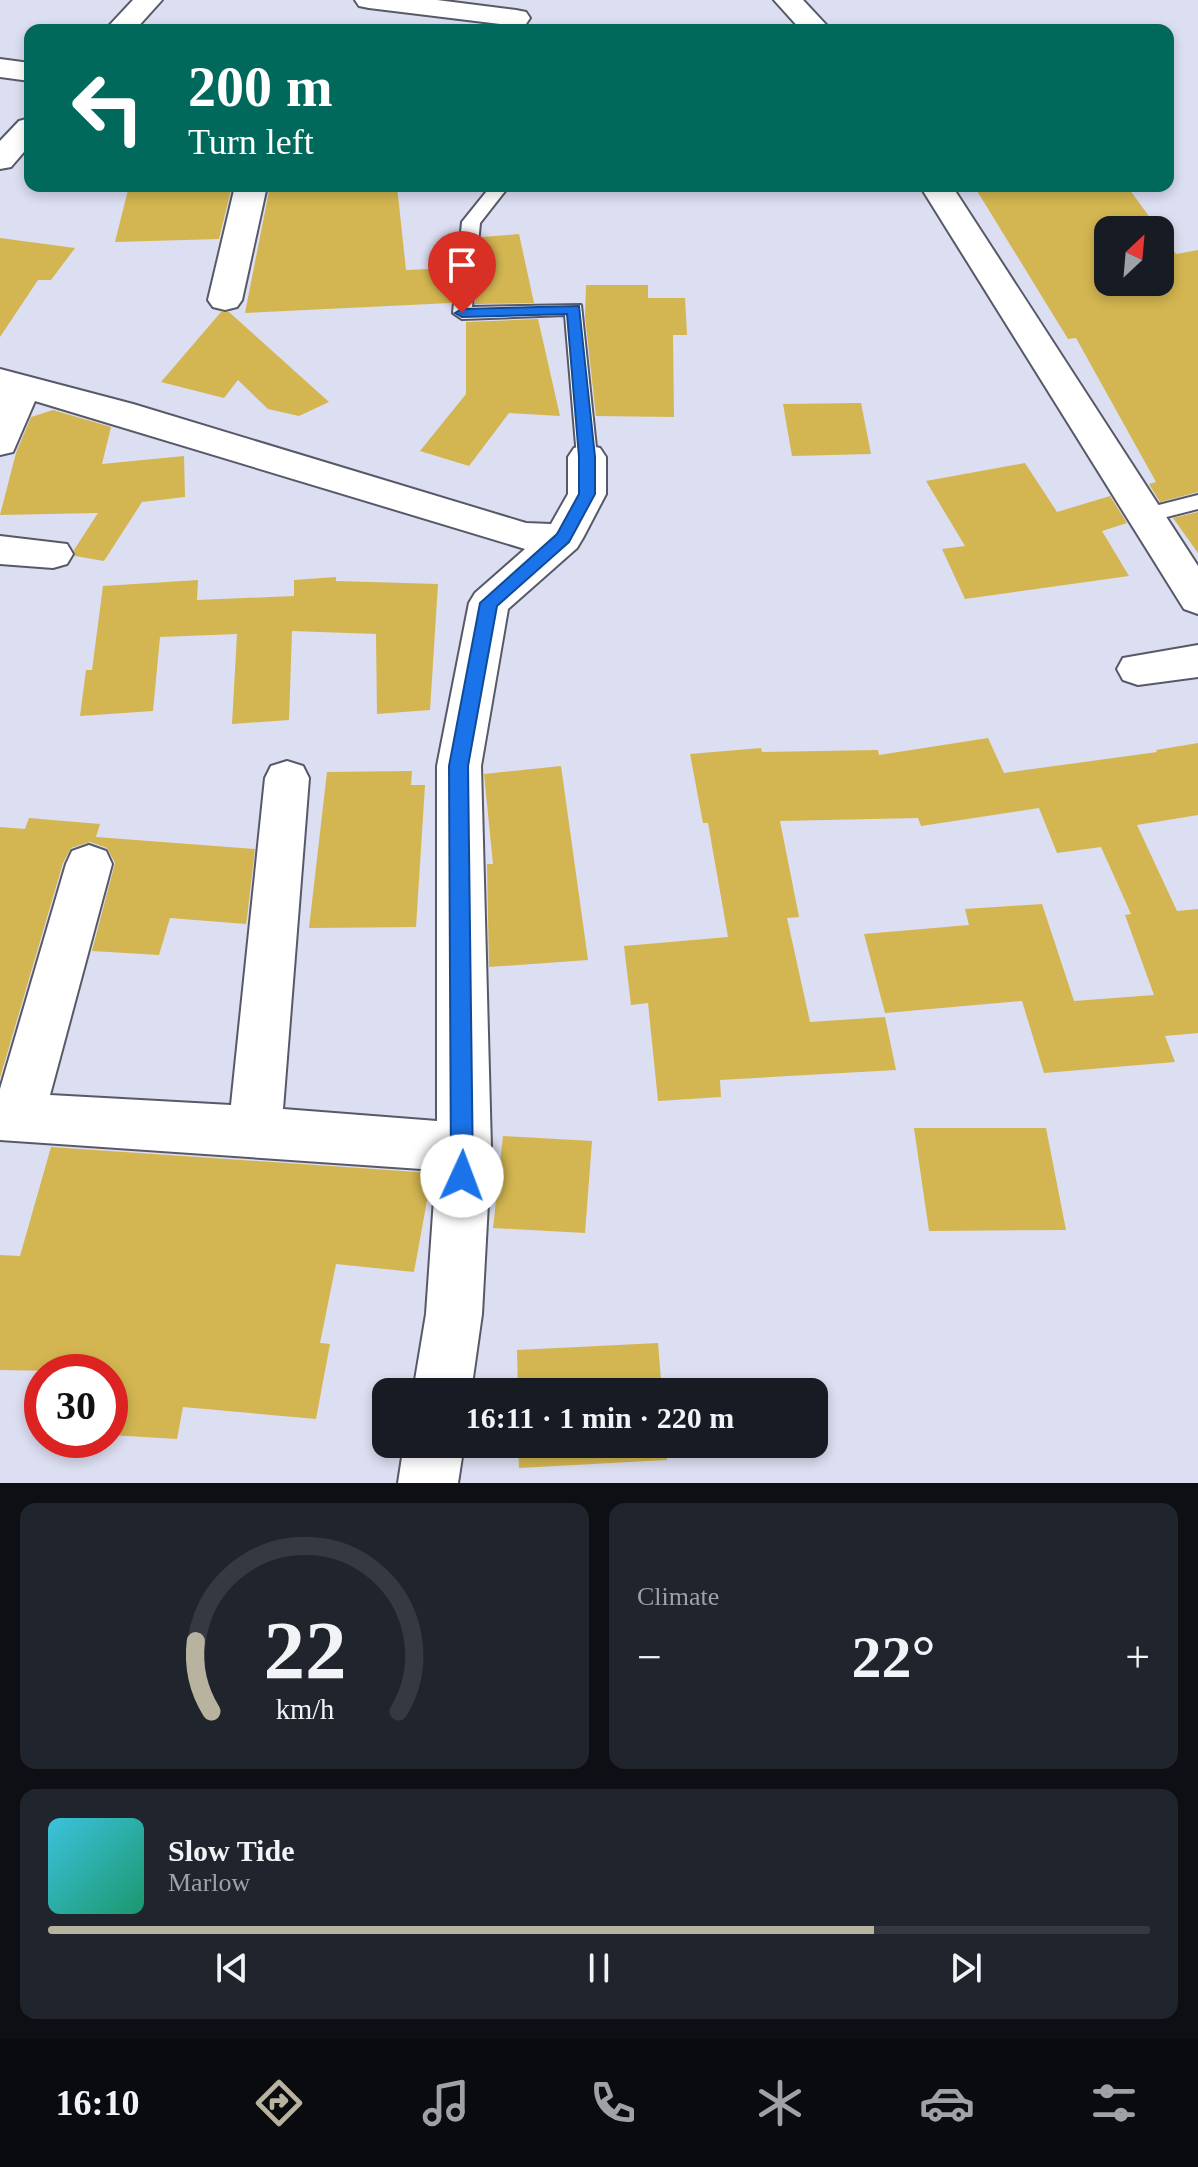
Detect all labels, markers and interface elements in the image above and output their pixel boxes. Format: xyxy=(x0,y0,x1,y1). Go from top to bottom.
icon: left xyxy=(56,56,160,160)
text: 200 m xyxy=(188,56,333,118)
text: Turn left xyxy=(188,122,314,162)
north arrow xyxy=(1094,216,1174,296)
map controls xyxy=(1094,216,1174,296)
pin xyxy=(428,231,496,313)
icon: arrive xyxy=(440,243,484,287)
position arrow xyxy=(420,1134,504,1218)
speed limit sign: 30 xyxy=(24,1354,128,1458)
text: 16:11 · 1 min · 220 m xyxy=(466,1401,734,1434)
text: Climate xyxy=(637,1582,719,1611)
text: 22 xyxy=(263,1604,346,1696)
text: 22° xyxy=(852,1624,936,1690)
text: − xyxy=(637,1633,662,1682)
text: + xyxy=(1125,1633,1150,1682)
text: km/h xyxy=(275,1694,334,1725)
text: Slow Tide xyxy=(168,1834,294,1867)
text: Marlow xyxy=(168,1868,250,1897)
icon: previous xyxy=(210,1946,254,1990)
icon: pause xyxy=(577,1946,621,1990)
icon: next xyxy=(944,1946,988,1990)
icon: directions xyxy=(251,2075,307,2131)
icon: music xyxy=(418,2075,474,2131)
icon: phone xyxy=(585,2075,641,2131)
icon: climate xyxy=(752,2075,808,2131)
icon: car xyxy=(919,2075,975,2131)
icon: filters xyxy=(1086,2075,1142,2131)
text: 16:10 xyxy=(56,2083,140,2123)

